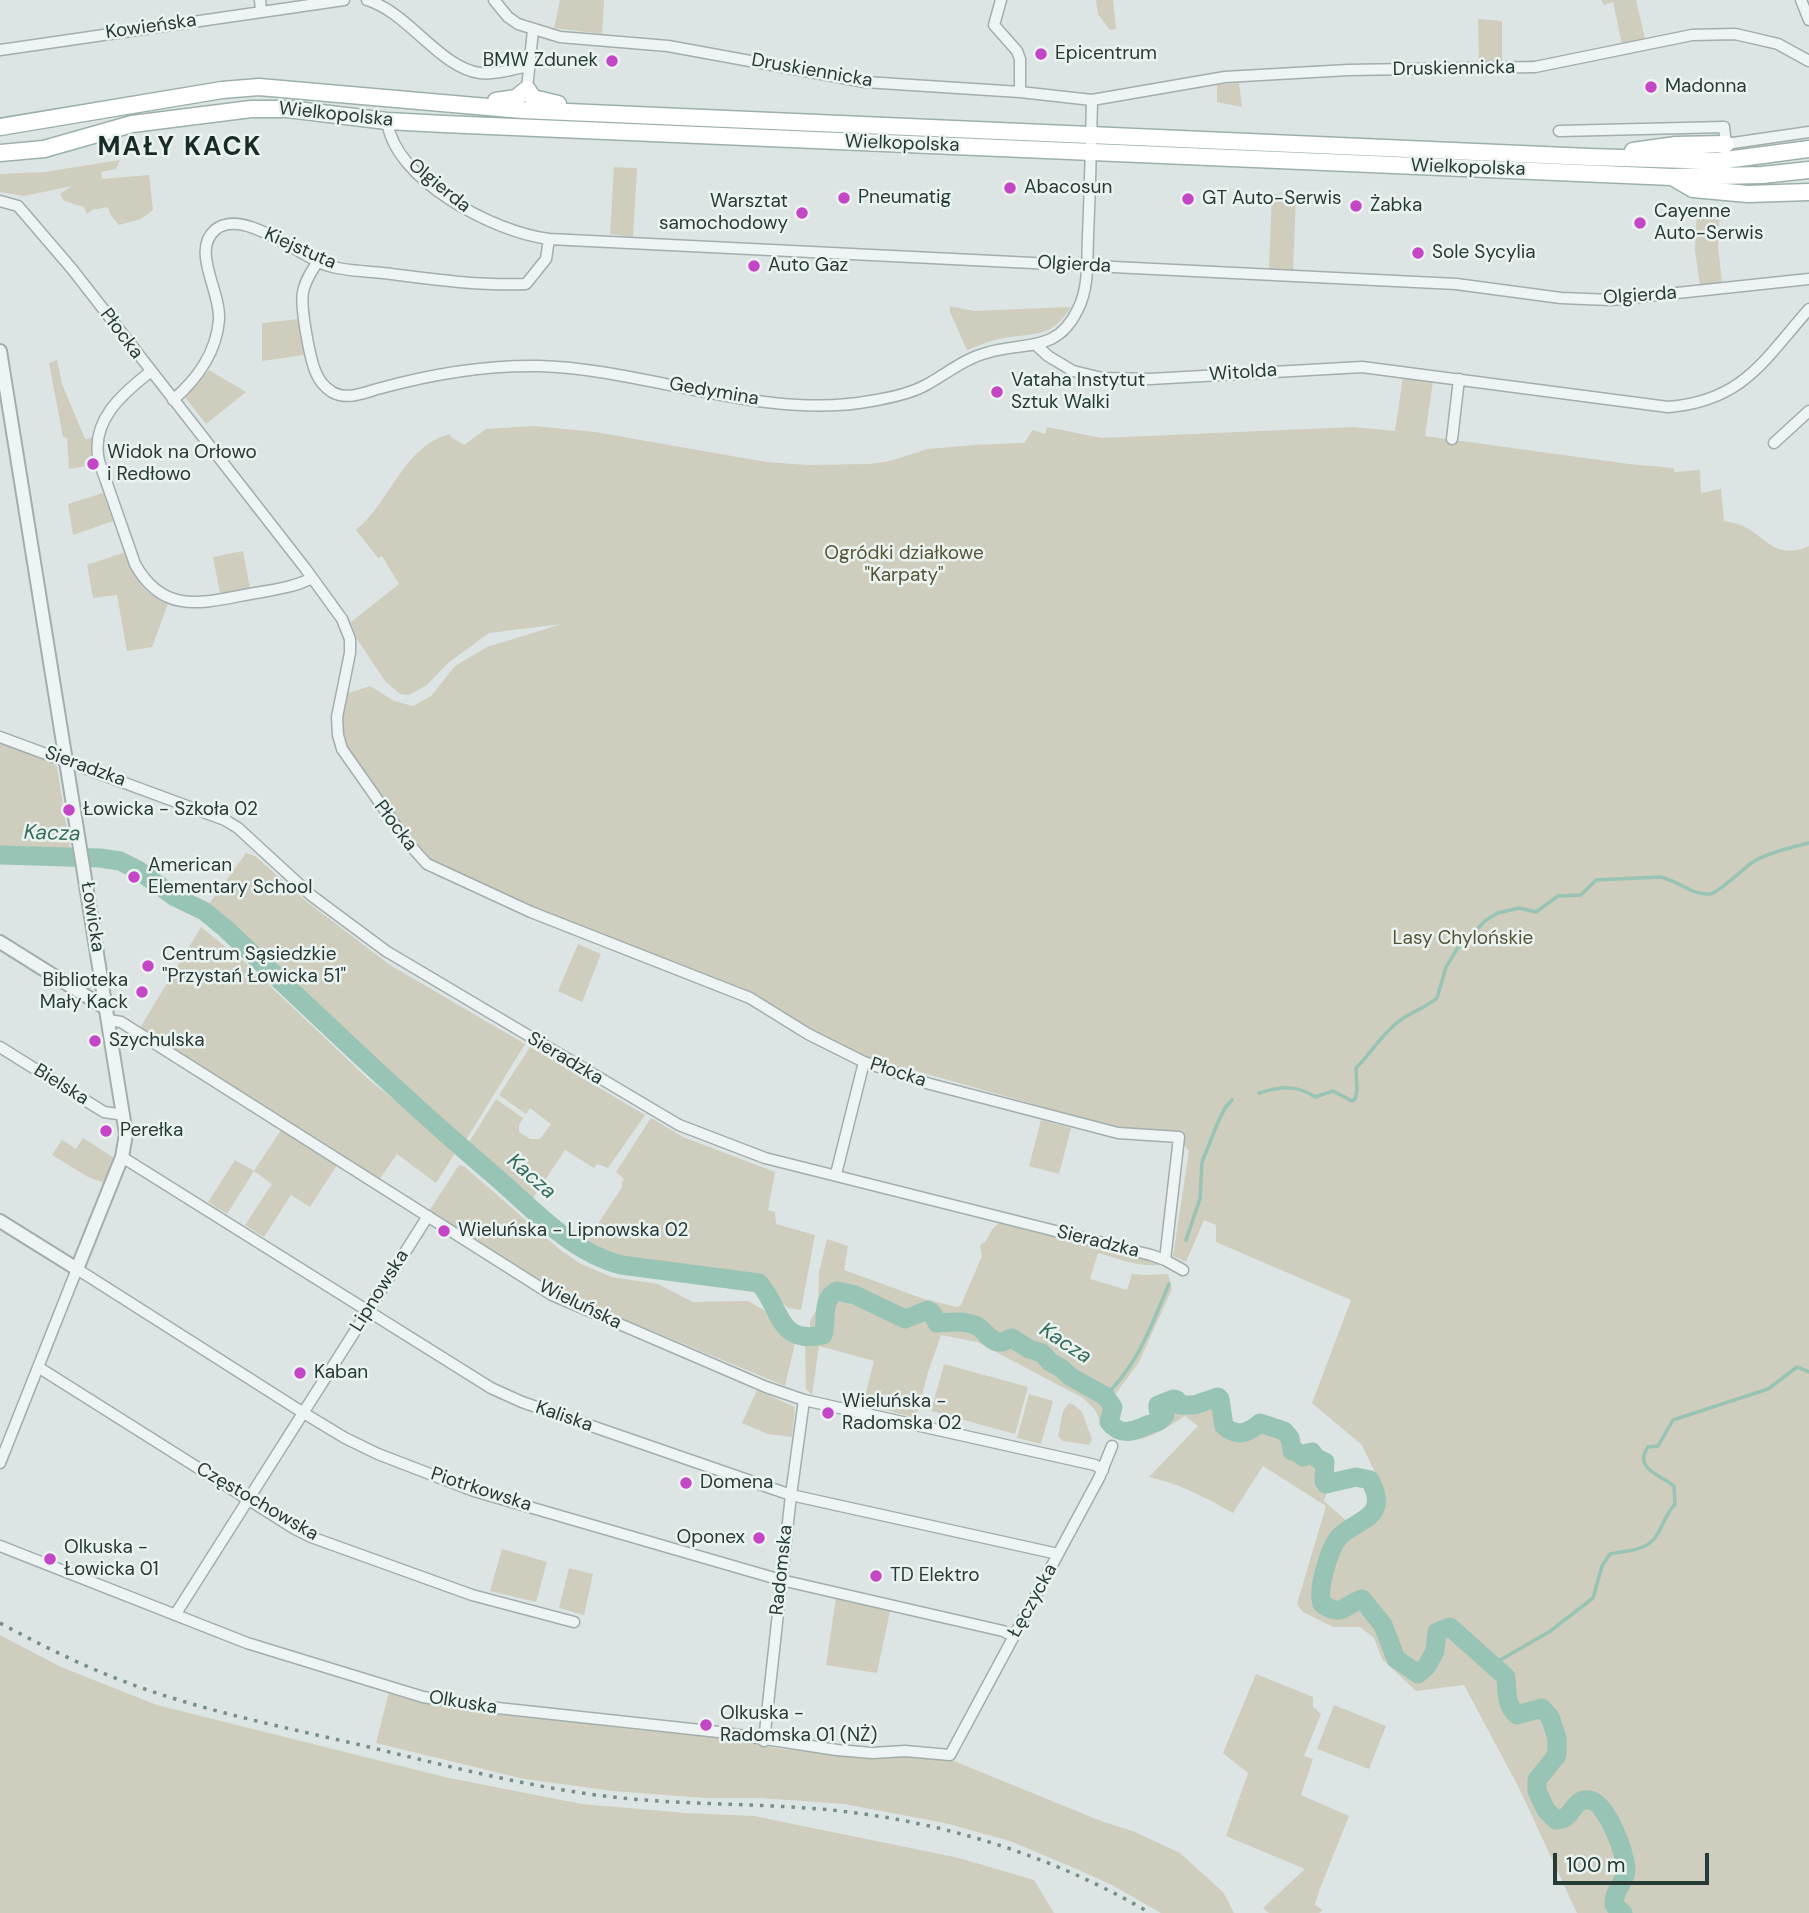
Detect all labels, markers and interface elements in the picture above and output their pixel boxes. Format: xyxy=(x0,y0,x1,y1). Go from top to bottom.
street label: Kowieńska xyxy=(104,9,198,45)
place label: Epicentrum xyxy=(1055,43,1157,65)
marker: Epicentrum xyxy=(1033,46,1049,62)
street label: Druskiennicka xyxy=(750,49,874,93)
place label: BMW Zdunek xyxy=(483,50,598,72)
marker: BMW Zdunek xyxy=(604,53,620,69)
street label: Druskiennicka xyxy=(1393,57,1515,81)
place label: Madonna xyxy=(1665,76,1747,98)
marker: Madonna xyxy=(1643,79,1659,95)
street label: Wielkopolska xyxy=(278,98,394,132)
street label: Wielkopolska xyxy=(844,131,960,157)
district label: MAŁY KACK xyxy=(99,132,261,164)
street label: Olgierda xyxy=(403,154,475,218)
street label: Wielkopolska xyxy=(1410,155,1526,181)
place label: Abacosun xyxy=(1024,177,1112,199)
marker: Abacosun xyxy=(1002,180,1018,196)
place label: Pneumatig xyxy=(858,187,951,209)
place label: GT Auto-Serwis xyxy=(1202,188,1342,210)
marker: Pneumatig xyxy=(836,190,852,206)
place label: Warsztat samochodowy xyxy=(659,191,788,235)
marker: GT Auto-Serwis xyxy=(1180,191,1196,207)
place label: Żabka xyxy=(1370,195,1422,217)
marker: Żabka xyxy=(1348,198,1364,214)
place label: Cayenne Auto-Serwis xyxy=(1654,201,1763,245)
marker: Warsztat samochodowy xyxy=(794,205,810,221)
marker: Cayenne Auto-Serwis xyxy=(1632,215,1648,231)
street label: Kiejstuta xyxy=(261,223,339,275)
place label: Sole Sycylia xyxy=(1432,242,1536,264)
marker: Sole Sycylia xyxy=(1410,245,1426,261)
street label: Olgierda xyxy=(1037,252,1111,278)
place label: Auto Gaz xyxy=(768,255,848,277)
marker: Auto Gaz xyxy=(746,258,762,274)
street label: Olgierda xyxy=(1602,282,1678,310)
street label: Płocka xyxy=(95,304,147,364)
street label: Witolda xyxy=(1208,359,1278,387)
place label: Vataha Instytut Sztuk Walki xyxy=(1011,370,1145,414)
street label: Gedymina xyxy=(668,373,760,411)
marker: Vataha Instytut Sztuk Walki xyxy=(989,384,1005,400)
place label: Widok na Orłowo i Redłowo xyxy=(107,442,257,486)
marker: Widok na Orłowo i Redłowo xyxy=(85,456,101,472)
park label: Ogródki działkowe "Karpaty" xyxy=(824,543,984,587)
street label: Sieradzka xyxy=(42,742,128,792)
street label: Płocka xyxy=(369,796,421,856)
place label: Łowicka - Szkoła 02 xyxy=(83,799,258,821)
marker: Łowicka - Szkoła 02 xyxy=(61,802,77,818)
water label: Kacza xyxy=(23,820,81,848)
place label: American Elementary School xyxy=(148,855,312,899)
marker: American Elementary School xyxy=(126,869,142,885)
street label: Łowicka xyxy=(75,880,109,954)
park label: Lasy Chylońskie xyxy=(1393,928,1533,950)
place label: Centrum Sąsiedzkie "Przystań Łowicka 51" xyxy=(162,944,346,988)
marker: Centrum Sąsiedzkie "Przystań Łowicka 51" xyxy=(140,958,156,974)
place label: Biblioteka Mały Kack xyxy=(40,970,128,1014)
marker: Biblioteka Mały Kack xyxy=(134,984,150,1000)
street label: Sieradzka xyxy=(523,1028,607,1090)
place label: Szychulska xyxy=(109,1030,205,1052)
marker: Szychulska xyxy=(87,1033,103,1049)
street label: Płocka xyxy=(867,1053,929,1093)
street label: Bielska xyxy=(29,1059,93,1111)
place label: Perełka xyxy=(120,1120,183,1142)
marker: Perełka xyxy=(98,1123,114,1139)
water label: Kacza xyxy=(501,1149,561,1205)
place label: Wieluńska - Lipnowska 02 xyxy=(458,1220,688,1242)
street label: Sieradzka xyxy=(1054,1221,1142,1263)
marker: Wieluńska - Lipnowska 02 xyxy=(436,1223,452,1239)
street label: Lipnowska xyxy=(346,1246,414,1336)
street label: Wieluńska xyxy=(535,1275,625,1335)
water label: Kacza xyxy=(1034,1318,1096,1370)
place label: Kaban xyxy=(314,1362,368,1384)
marker: Kaban xyxy=(292,1365,308,1381)
place label: Wieluńska - Radomska 02 xyxy=(842,1391,962,1435)
street label: Kaliska xyxy=(532,1397,596,1437)
marker: Wieluńska - Radomska 02 xyxy=(820,1405,836,1421)
street label: Częstochowska xyxy=(192,1458,322,1546)
street label: Piotrkowska xyxy=(428,1463,534,1517)
place label: Domena xyxy=(700,1472,773,1494)
marker: Domena xyxy=(678,1475,694,1491)
street label: Radomska xyxy=(766,1524,798,1616)
place label: Oponex xyxy=(676,1527,745,1549)
marker: Oponex xyxy=(751,1530,767,1546)
place label: Olkuska - Łowicka 01 xyxy=(64,1537,159,1581)
marker: Olkuska - Łowicka 01 xyxy=(42,1551,58,1567)
street label: Łęczycka xyxy=(1003,1560,1063,1642)
place label: TD Elektro xyxy=(890,1565,980,1587)
marker: TD Elektro xyxy=(868,1568,884,1584)
street label: Olkuska xyxy=(427,1686,499,1720)
place label: Olkuska - Radomska 01 (NŻ) xyxy=(720,1703,877,1747)
marker: Olkuska - Radomska 01 (NŻ) xyxy=(698,1717,714,1733)
scale bar xyxy=(1557,1840,1713,1884)
text: 100 m xyxy=(1566,1851,1626,1879)

